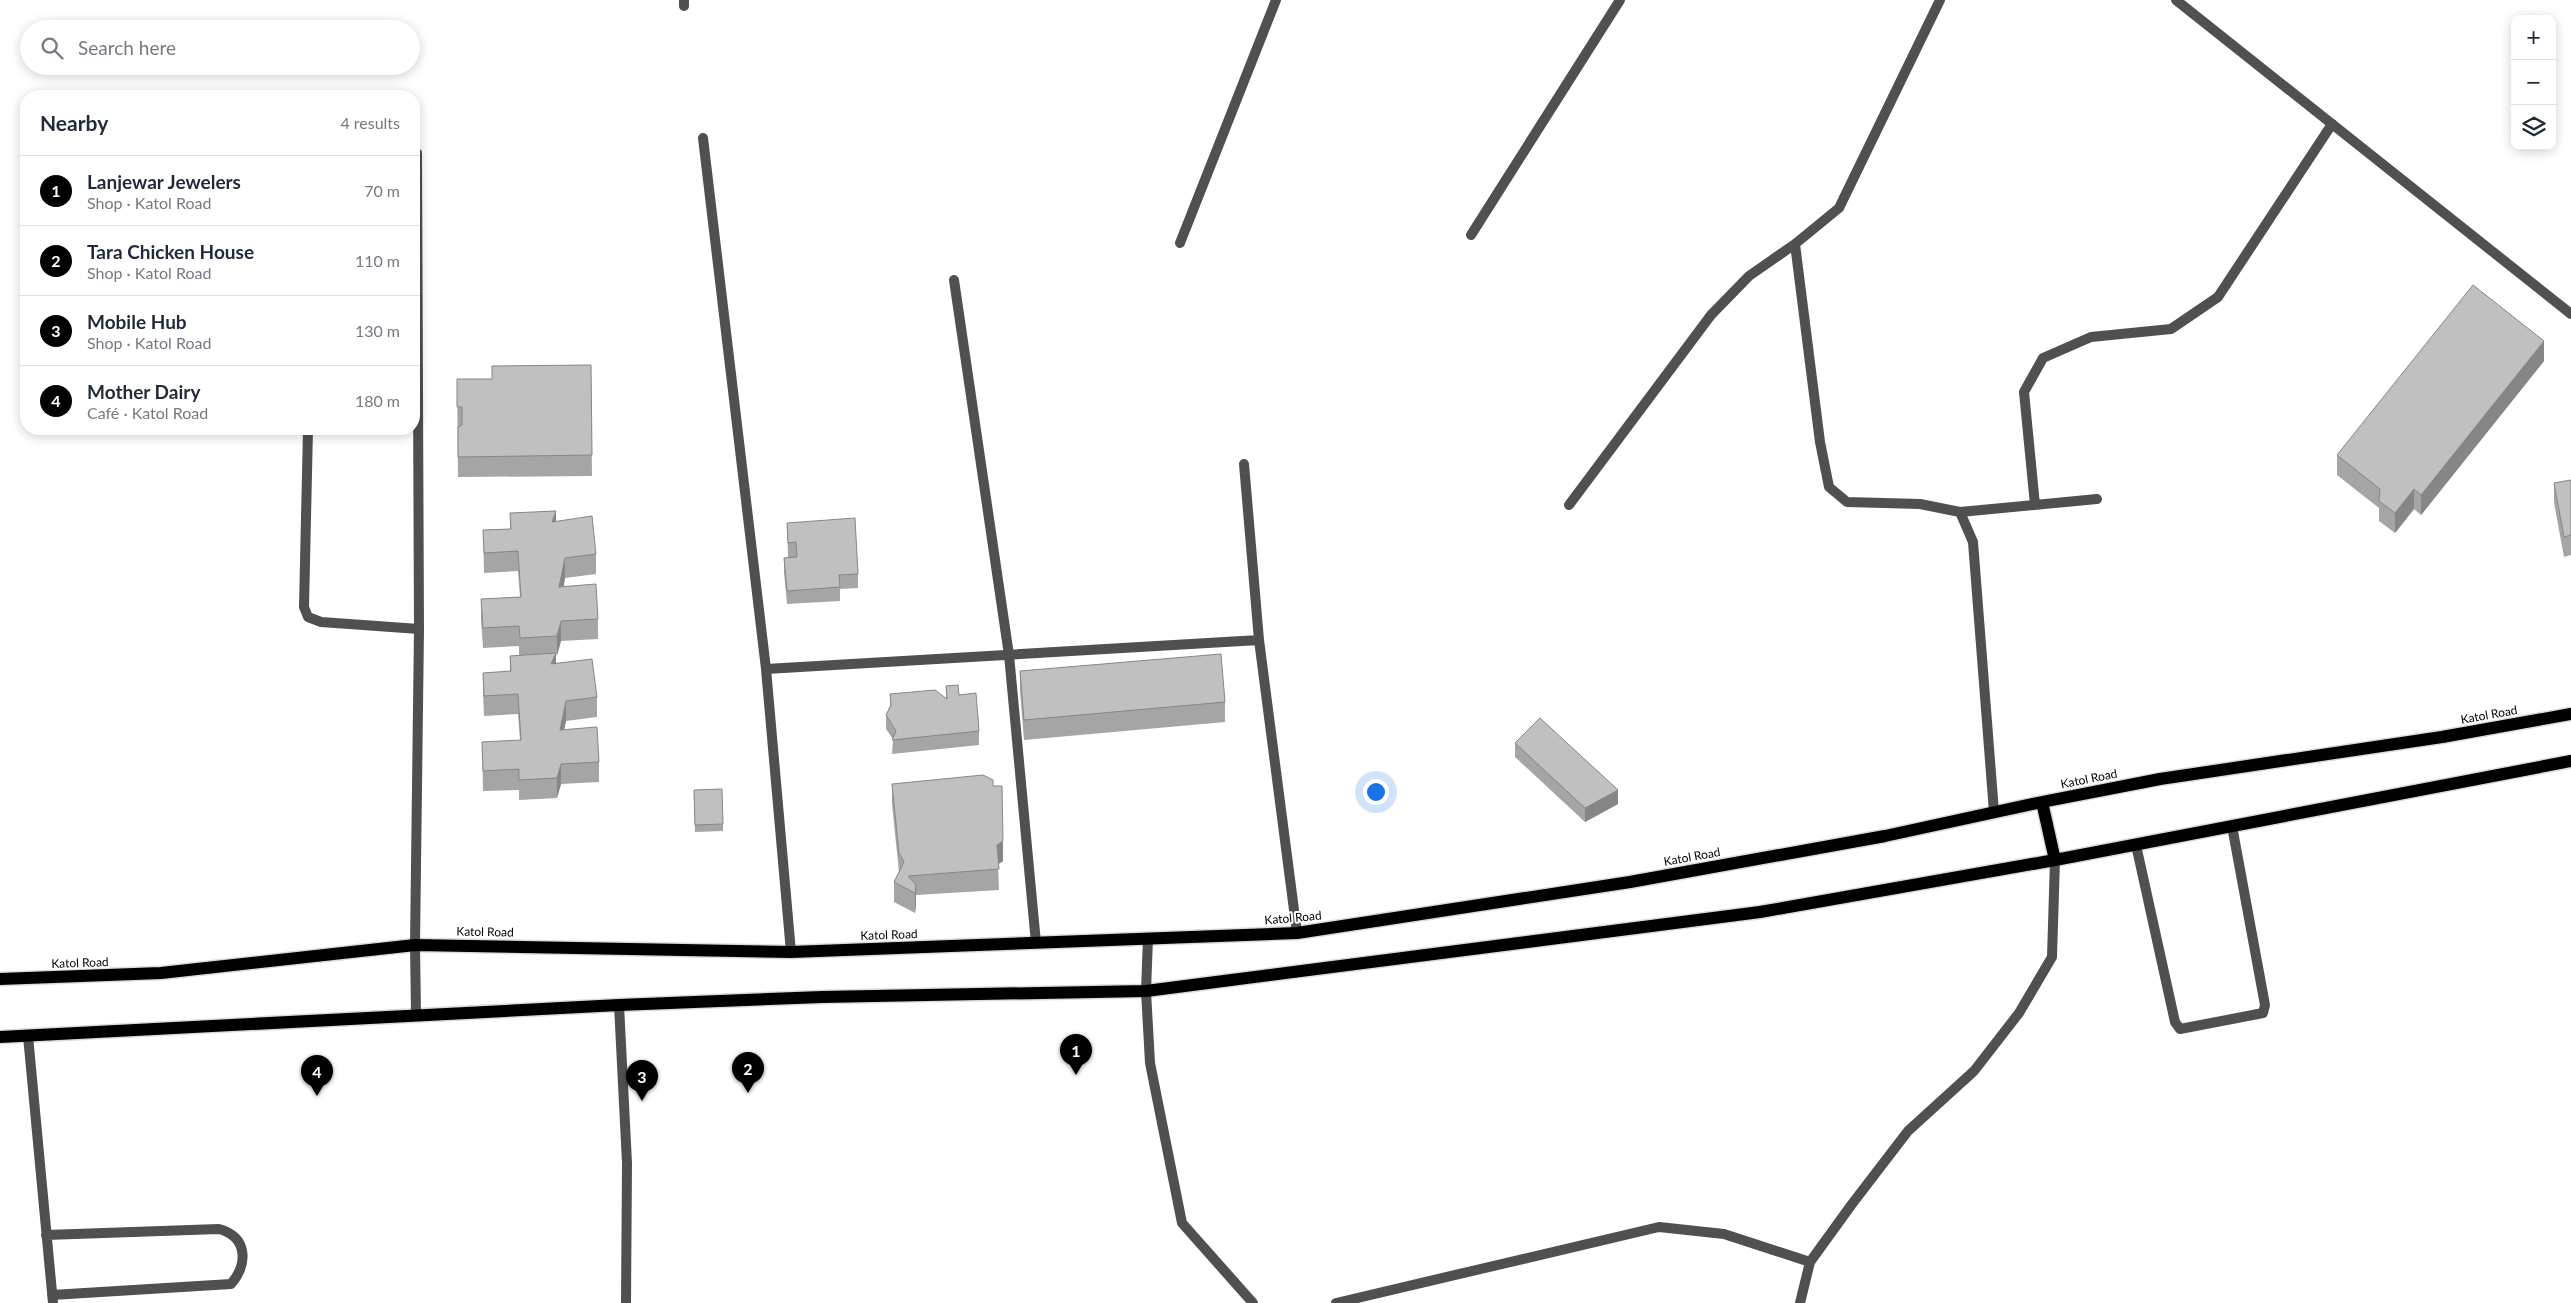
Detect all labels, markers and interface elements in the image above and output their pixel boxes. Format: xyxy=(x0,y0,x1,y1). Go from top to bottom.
map controls xyxy=(2511,15,2556,150)
button: + xyxy=(2511,15,2556,60)
search box xyxy=(20,20,420,75)
icon: search xyxy=(38,34,66,62)
text: Search here xyxy=(78,36,176,59)
button: − xyxy=(2511,60,2556,105)
button: layers xyxy=(2511,105,2556,150)
text: Nearby xyxy=(40,110,108,135)
text: 4 results xyxy=(340,113,400,132)
text: Lanjewar Jewelers xyxy=(87,170,241,193)
text: 1 xyxy=(51,181,61,200)
text: 70 m xyxy=(364,181,400,200)
text: Shop · Katol Road xyxy=(87,193,211,212)
text: Tara Chicken House xyxy=(87,240,254,263)
text: 2 xyxy=(51,251,61,270)
text: 110 m xyxy=(355,251,400,270)
text: Shop · Katol Road xyxy=(87,263,211,282)
text: Mobile Hub xyxy=(87,310,187,333)
text: 3 xyxy=(51,321,61,340)
text: 130 m xyxy=(355,321,400,340)
text: Shop · Katol Road xyxy=(87,333,211,352)
text: Mother Dairy xyxy=(87,380,200,403)
text: 4 xyxy=(51,391,61,410)
text: 180 m xyxy=(355,391,400,410)
text: Café · Katol Road xyxy=(87,403,208,422)
street label: Katol Road xyxy=(2459,702,2518,727)
street label: Katol Road xyxy=(2059,766,2119,791)
your location xyxy=(1363,779,1389,805)
street label: Katol Road xyxy=(1662,844,1721,869)
street label: Katol Road xyxy=(1264,908,1322,927)
street label: Katol Road xyxy=(456,924,514,939)
street label: Katol Road xyxy=(860,926,918,943)
street label: Katol Road xyxy=(51,954,109,971)
pin: 1 xyxy=(1060,1034,1092,1075)
pin: 2 xyxy=(732,1052,764,1093)
pin: 4 xyxy=(301,1055,333,1096)
pin: 3 xyxy=(626,1060,658,1101)

